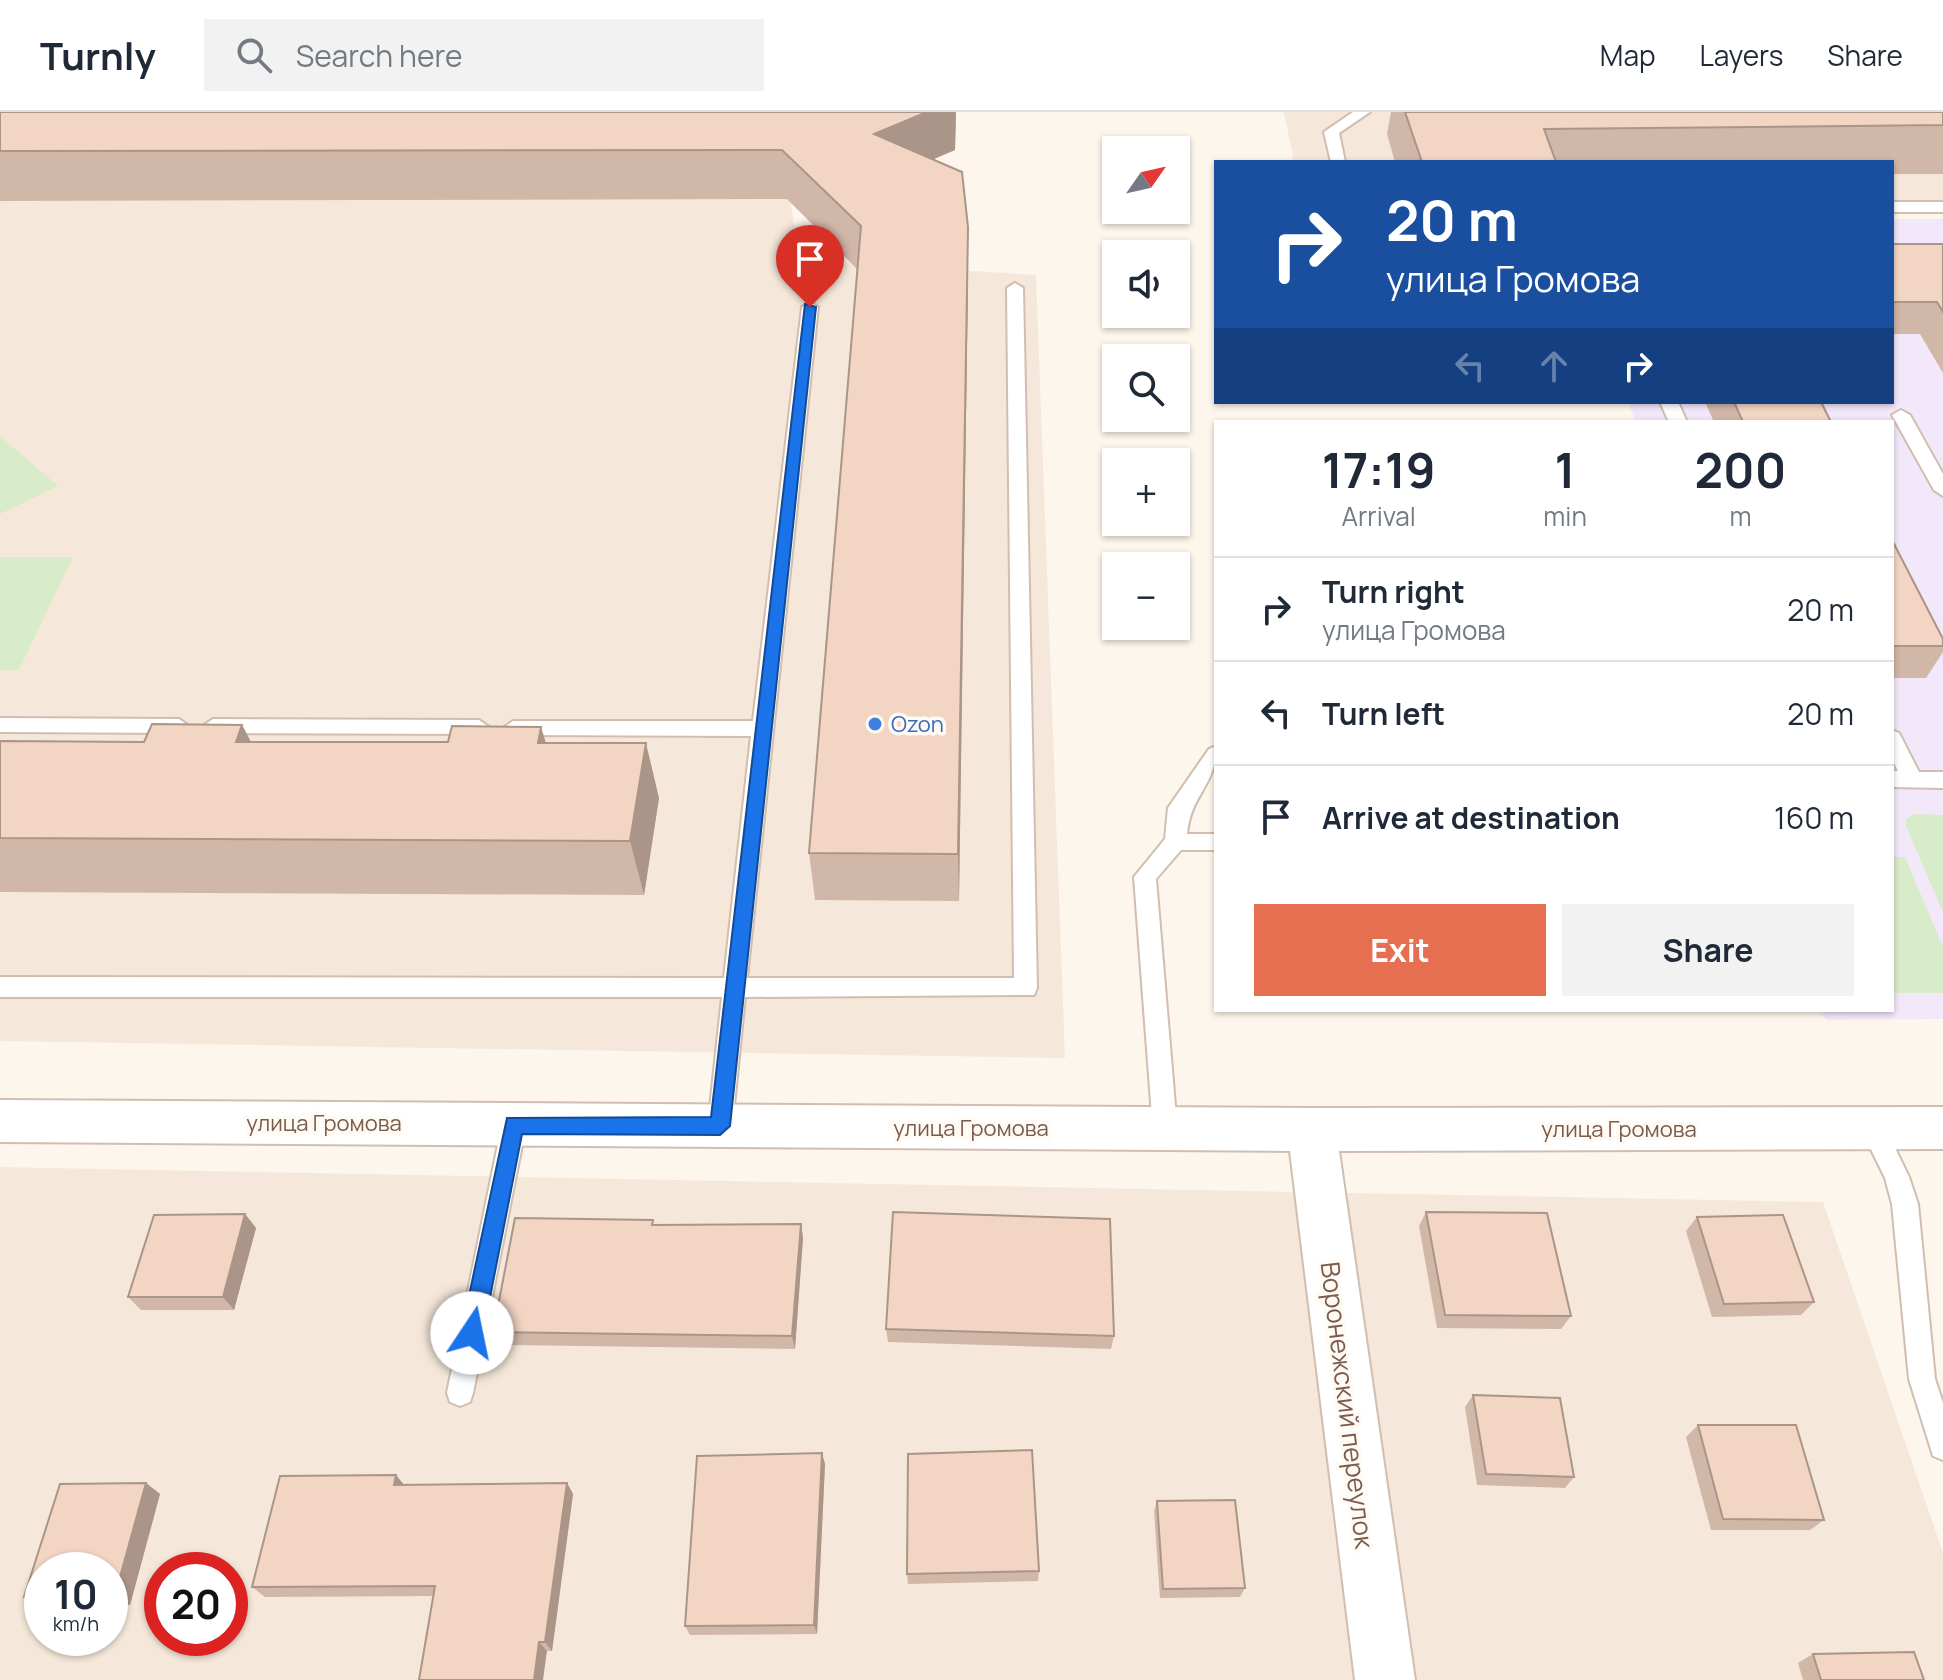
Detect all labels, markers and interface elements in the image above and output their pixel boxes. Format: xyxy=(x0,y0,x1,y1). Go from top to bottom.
search box xyxy=(204,19,764,91)
text: Turnly xyxy=(40,29,156,81)
icon: search xyxy=(232,33,276,77)
text: Search here xyxy=(296,35,463,76)
text: Map xyxy=(1600,36,1656,74)
text: Layers xyxy=(1700,36,1783,74)
text: Share xyxy=(1827,36,1903,74)
north arrow xyxy=(1102,136,1190,224)
map controls xyxy=(1102,136,1190,640)
text: 20 m xyxy=(1386,181,1518,258)
icon: right xyxy=(1254,192,1358,296)
pin xyxy=(776,225,844,307)
icon: arrive xyxy=(788,237,832,281)
button: sound xyxy=(1102,240,1190,328)
text: улица Громова xyxy=(1386,254,1640,303)
button: search xyxy=(1102,344,1190,432)
icon: left xyxy=(1448,344,1492,388)
icon: ahead xyxy=(1532,344,1576,388)
icon: right xyxy=(1616,344,1660,388)
text: 17:19 xyxy=(1322,437,1436,502)
text: 1 xyxy=(1555,437,1576,502)
text: 200 xyxy=(1695,437,1786,502)
button: + xyxy=(1102,448,1190,536)
text: Arrival xyxy=(1342,498,1416,534)
text: min xyxy=(1543,498,1587,534)
text: m xyxy=(1729,498,1751,534)
button: − xyxy=(1102,552,1190,640)
text: Turn right xyxy=(1322,571,1465,612)
icon: right xyxy=(1254,587,1298,631)
text: 20 m xyxy=(1787,589,1854,630)
text: улица Громова xyxy=(1322,612,1506,648)
icon: left xyxy=(1254,691,1298,735)
text: Turn left xyxy=(1322,693,1445,734)
text: 20 m xyxy=(1787,693,1854,734)
place label: Ozon xyxy=(891,709,944,739)
marker: Ozon xyxy=(866,715,884,733)
icon: arrive xyxy=(1254,795,1298,839)
text: Arrive at destination xyxy=(1322,797,1620,838)
text: 160 m xyxy=(1774,797,1854,838)
button: Exit xyxy=(1254,904,1546,996)
button: Share xyxy=(1562,904,1854,996)
street label: улица Громова xyxy=(246,1108,402,1138)
street label: улица Громова xyxy=(893,1113,1049,1143)
street label: улица Громова xyxy=(1541,1114,1697,1144)
street label: Воронежский переулок xyxy=(1313,1260,1384,1552)
position arrow xyxy=(430,1291,514,1375)
speed limit sign: 20 xyxy=(144,1552,248,1656)
text: 10 xyxy=(54,1566,98,1621)
text: km/h xyxy=(53,1610,99,1637)

